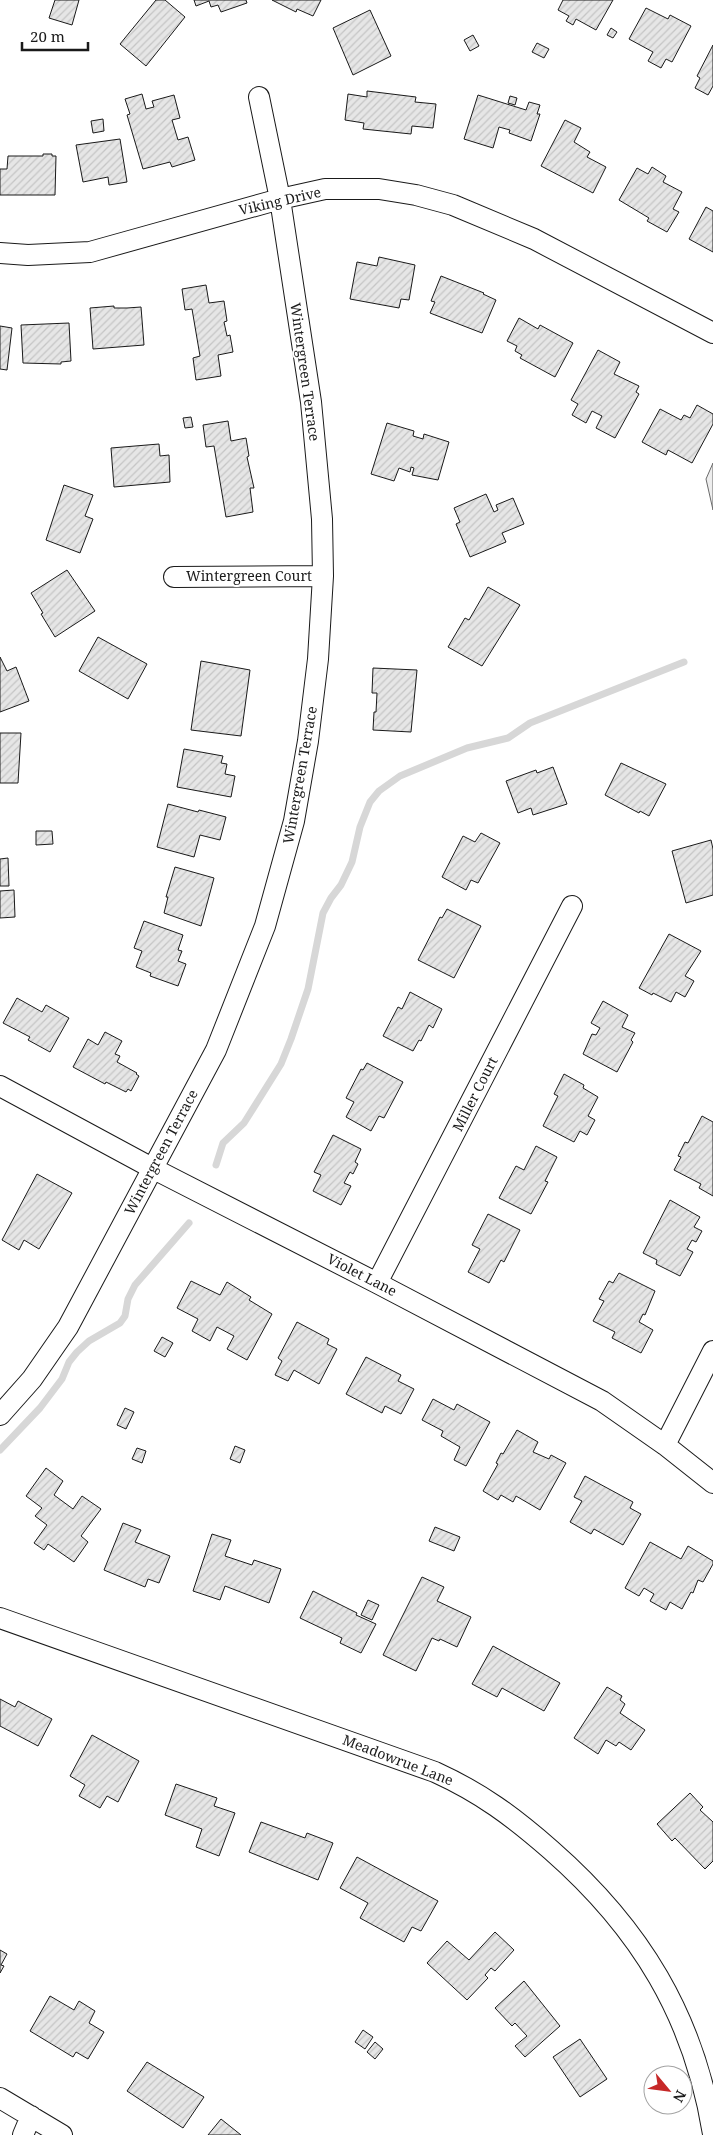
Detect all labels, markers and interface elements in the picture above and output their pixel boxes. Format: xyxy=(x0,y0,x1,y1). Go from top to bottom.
scale bar xyxy=(22,20,89,52)
text: 20 m xyxy=(30,26,65,46)
street label: Viking Drive xyxy=(237,182,323,219)
street label: Wintergreen Terrace xyxy=(286,302,325,442)
street label: Wintergreen Court xyxy=(186,566,312,585)
street label: Wintergreen Terrace xyxy=(278,705,321,845)
street label: Miller Court xyxy=(448,1053,501,1134)
street label: Wintergreen Terrace xyxy=(119,1086,202,1218)
street label: Violet Lane xyxy=(324,1249,400,1300)
street label: Meadowrue Lane xyxy=(340,1730,456,1789)
north arrow xyxy=(643,2065,693,2115)
text: N xyxy=(669,2087,691,2106)

